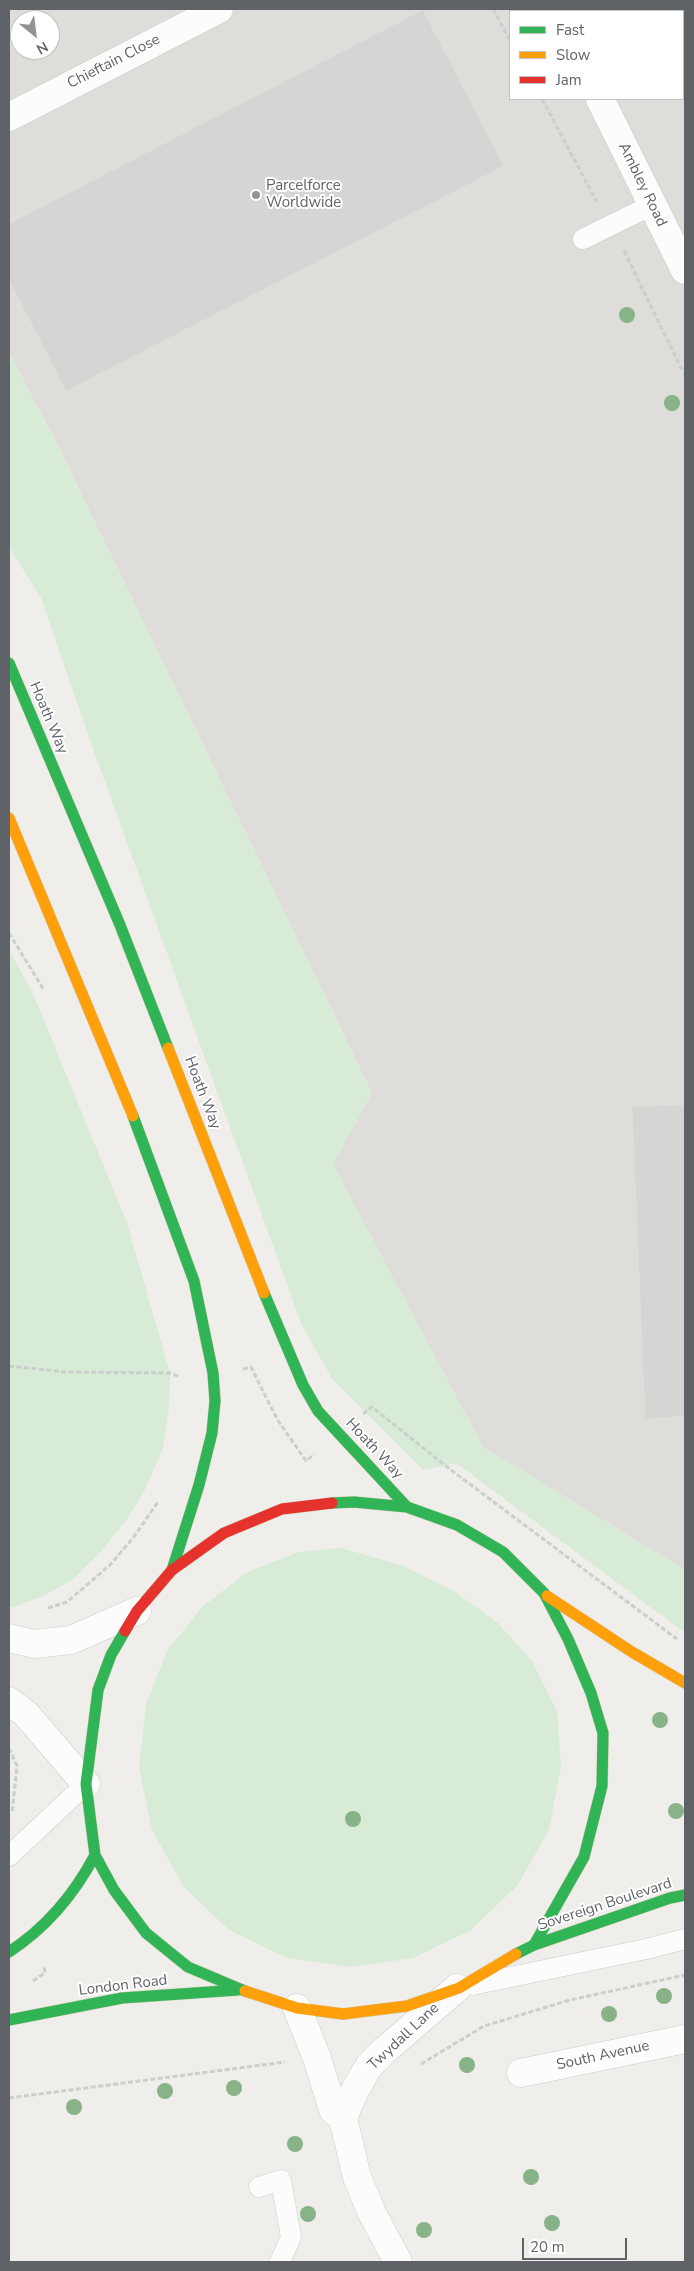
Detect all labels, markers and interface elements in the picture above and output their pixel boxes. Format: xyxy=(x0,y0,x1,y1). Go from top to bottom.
north arrow xyxy=(10,10,60,60)
legend xyxy=(509,10,684,100)
text: Fast xyxy=(556,20,584,40)
street label: Chieftain Close xyxy=(65,31,163,93)
text: N xyxy=(33,37,51,59)
text: Slow xyxy=(556,45,590,65)
text: Jam xyxy=(556,70,582,90)
street label: Ambley Road xyxy=(614,140,670,230)
place label: Parcelforce Worldwide xyxy=(266,177,341,212)
marker: Parcelforce Worldwide xyxy=(250,189,262,201)
street label: Hoath Way xyxy=(25,679,71,757)
street label: Hoath Way xyxy=(180,1054,224,1132)
street label: Hoath Way xyxy=(341,1415,407,1483)
street label: Sovereign Boulevard xyxy=(536,1875,674,1935)
street label: London Road xyxy=(78,1972,168,2000)
street label: Twydall Lane xyxy=(365,2000,443,2074)
street label: South Avenue xyxy=(555,2037,651,2075)
scale bar xyxy=(524,2228,629,2260)
text: 20 m xyxy=(530,2237,565,2257)

